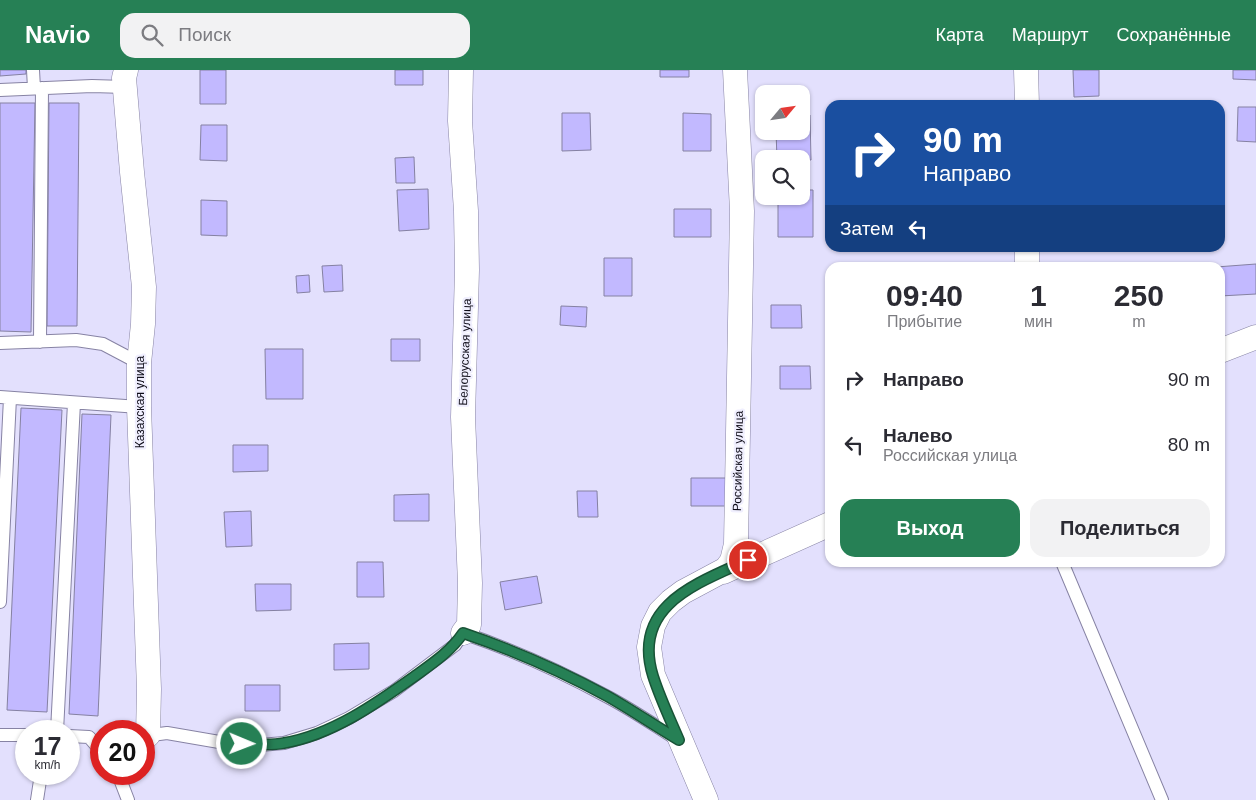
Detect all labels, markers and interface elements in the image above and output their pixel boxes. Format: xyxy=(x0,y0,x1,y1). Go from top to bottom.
search box xyxy=(120,13,470,58)
text: Navio xyxy=(25,21,90,48)
icon: search xyxy=(138,21,166,49)
text: Поиск xyxy=(178,24,231,45)
text: Карта xyxy=(936,25,984,45)
text: Маршрут xyxy=(1012,25,1088,45)
text: Сохранённые xyxy=(1116,25,1231,45)
north arrow xyxy=(755,85,810,140)
map controls xyxy=(755,85,810,205)
icon: right xyxy=(840,120,905,185)
text: 90 m xyxy=(923,120,1003,159)
button: search xyxy=(755,150,810,205)
text: Направо xyxy=(923,161,1011,186)
icon: left xyxy=(904,215,932,243)
text: Затем xyxy=(840,218,894,239)
text: 09:40 xyxy=(886,279,963,312)
text: 1 xyxy=(1030,279,1047,312)
text: 250 xyxy=(1114,279,1164,312)
street label: Белорусская улица xyxy=(456,298,474,406)
text: Прибытие xyxy=(887,313,962,330)
text: мин xyxy=(1024,313,1053,330)
text: m xyxy=(1132,313,1145,330)
street label: Казахская улица xyxy=(133,355,147,448)
icon: right xyxy=(840,366,868,394)
text: Направо xyxy=(883,369,964,390)
text: 90 m xyxy=(1168,369,1210,390)
street label: Российская улица xyxy=(730,410,746,511)
text: Налево xyxy=(883,425,953,446)
icon: left xyxy=(840,431,868,459)
text: 80 m xyxy=(1168,434,1210,455)
text: Российская улица xyxy=(883,447,1017,464)
button: Выход xyxy=(840,499,1020,557)
button: Поделиться xyxy=(1030,499,1210,557)
pin xyxy=(727,539,769,581)
icon: arrive xyxy=(734,546,762,574)
position arrow xyxy=(215,717,267,769)
speed limit sign: 20 xyxy=(90,720,155,785)
text: 17 xyxy=(34,732,61,760)
text: km/h xyxy=(34,758,61,772)

